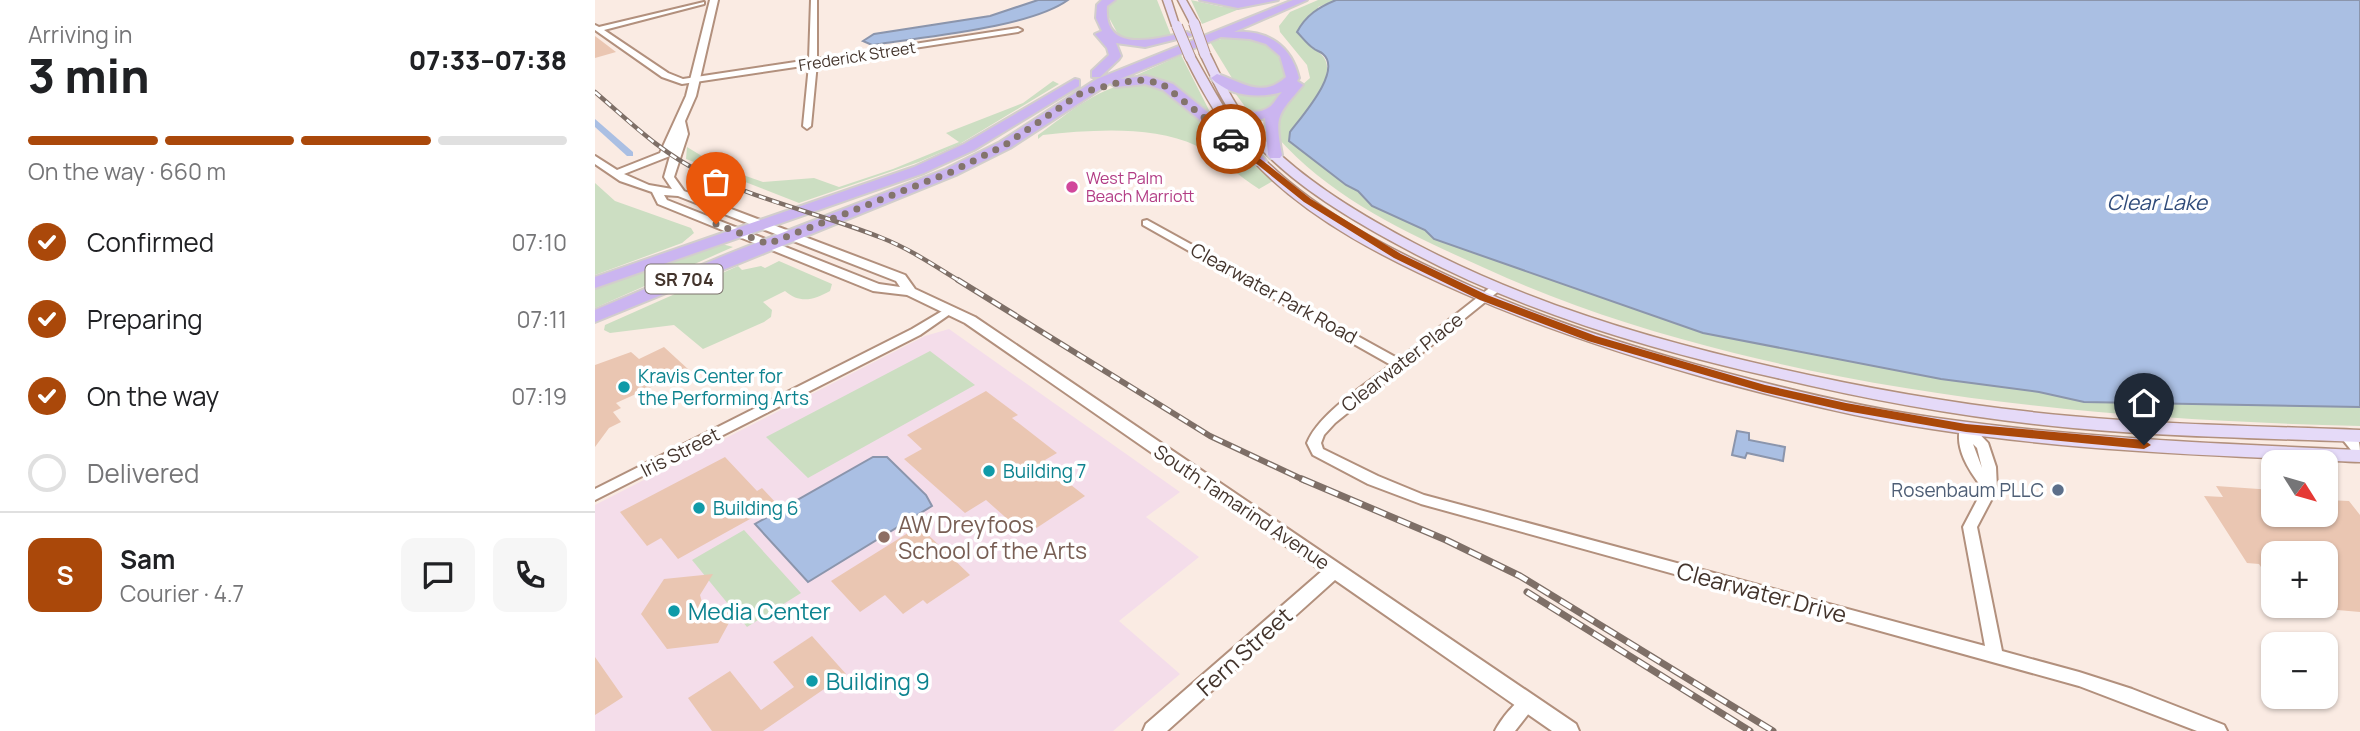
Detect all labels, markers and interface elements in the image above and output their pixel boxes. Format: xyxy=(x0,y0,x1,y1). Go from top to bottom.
text: Arriving in xyxy=(28,18,133,50)
street label: Frederick Street xyxy=(797,36,917,76)
text: 07:33–07:38 xyxy=(409,42,567,78)
text: 3 min xyxy=(28,44,149,107)
courier xyxy=(1196,104,1266,174)
icon: car xyxy=(1212,120,1250,158)
pin xyxy=(686,152,746,224)
text: On the way · 660 m xyxy=(28,155,226,187)
icon: bag xyxy=(697,163,735,201)
place label: West Palm Beach Marriott xyxy=(1086,167,1195,207)
marker: West Palm Beach Marriott xyxy=(1064,179,1080,195)
water label: Clear Lake xyxy=(2107,188,2209,216)
icon: check xyxy=(28,223,66,261)
text: Confirmed xyxy=(87,224,214,260)
text: 07:10 xyxy=(512,226,567,258)
street label: Clearwater Park Road xyxy=(1186,236,1362,350)
road number: SR 704 xyxy=(645,264,723,293)
icon: check xyxy=(28,300,66,338)
text: Preparing xyxy=(87,301,203,337)
text: 07:11 xyxy=(517,303,567,335)
street label: Clearwater Place xyxy=(1336,306,1468,418)
place label: Kravis Center for the Performing Arts xyxy=(638,363,809,411)
pin xyxy=(2114,373,2174,445)
icon: check xyxy=(28,377,66,415)
text: On the way xyxy=(87,378,219,414)
marker: Kravis Center for the Performing Arts xyxy=(616,379,632,395)
text: 07:19 xyxy=(511,380,567,412)
icon: home xyxy=(2125,384,2163,422)
street label: Iris Street xyxy=(636,421,724,483)
street label: South Tamarind Avenue xyxy=(1149,438,1335,576)
north arrow xyxy=(2261,450,2338,527)
map controls xyxy=(2261,450,2338,709)
text: Delivered xyxy=(87,455,199,491)
place label: Building 7 xyxy=(1003,458,1086,484)
marker: Building 7 xyxy=(981,463,997,479)
place label: Rosenbaum PLLC xyxy=(1891,477,2044,503)
marker: Rosenbaum PLLC xyxy=(2050,482,2066,498)
place label: Building 6 xyxy=(713,495,799,521)
marker: Building 6 xyxy=(691,500,707,516)
place label: AW Dreyfoos School of the Arts xyxy=(898,508,1087,566)
marker: AW Dreyfoos School of the Arts xyxy=(876,529,892,545)
button: chat xyxy=(401,538,475,612)
button: phone xyxy=(493,538,567,612)
text: Sam xyxy=(120,541,175,577)
button: + xyxy=(2261,541,2338,618)
street label: Clearwater Drive xyxy=(1673,554,1851,630)
text: S xyxy=(56,557,74,593)
text: Courier · 4.7 xyxy=(120,577,244,609)
place label: Media Center xyxy=(688,595,831,627)
street label: Fern Street xyxy=(1189,599,1299,703)
marker: Media Center xyxy=(666,603,682,619)
button: − xyxy=(2261,632,2338,709)
place label: Building 9 xyxy=(826,665,930,697)
marker: Building 9 xyxy=(804,673,820,689)

